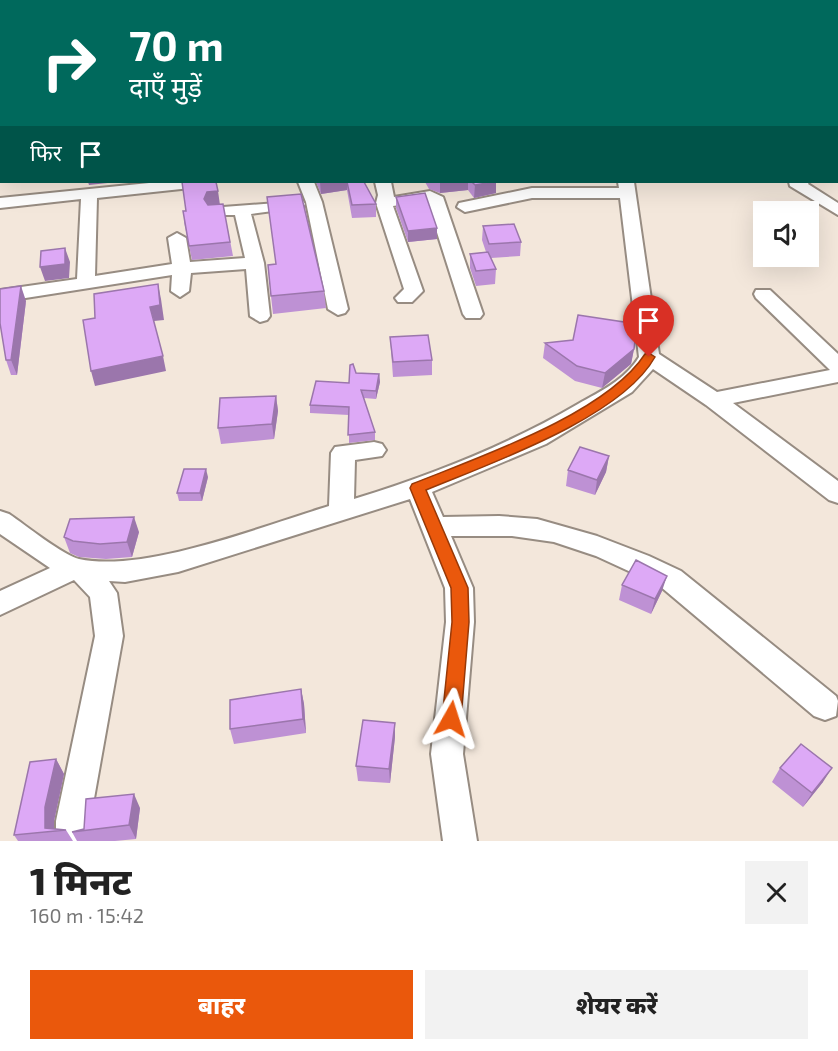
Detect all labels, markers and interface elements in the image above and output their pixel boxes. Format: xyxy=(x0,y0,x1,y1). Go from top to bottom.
text: 70 m xyxy=(129,19,224,69)
icon: right xyxy=(30,24,108,102)
text: दाएँ मुड़ें xyxy=(129,70,202,102)
icon: arrive xyxy=(74,138,107,171)
text: फिर xyxy=(30,139,62,165)
map controls xyxy=(753,201,819,267)
button: sound xyxy=(753,201,819,267)
pin xyxy=(623,295,674,357)
icon: arrive xyxy=(632,304,665,337)
position arrow xyxy=(419,687,483,751)
text: 1 मिनट xyxy=(30,859,131,902)
button: close xyxy=(745,861,808,924)
text: 160 m · 15:42 xyxy=(30,903,144,927)
button: बाहर xyxy=(30,970,413,1039)
button: शेयर करें xyxy=(425,970,808,1039)

